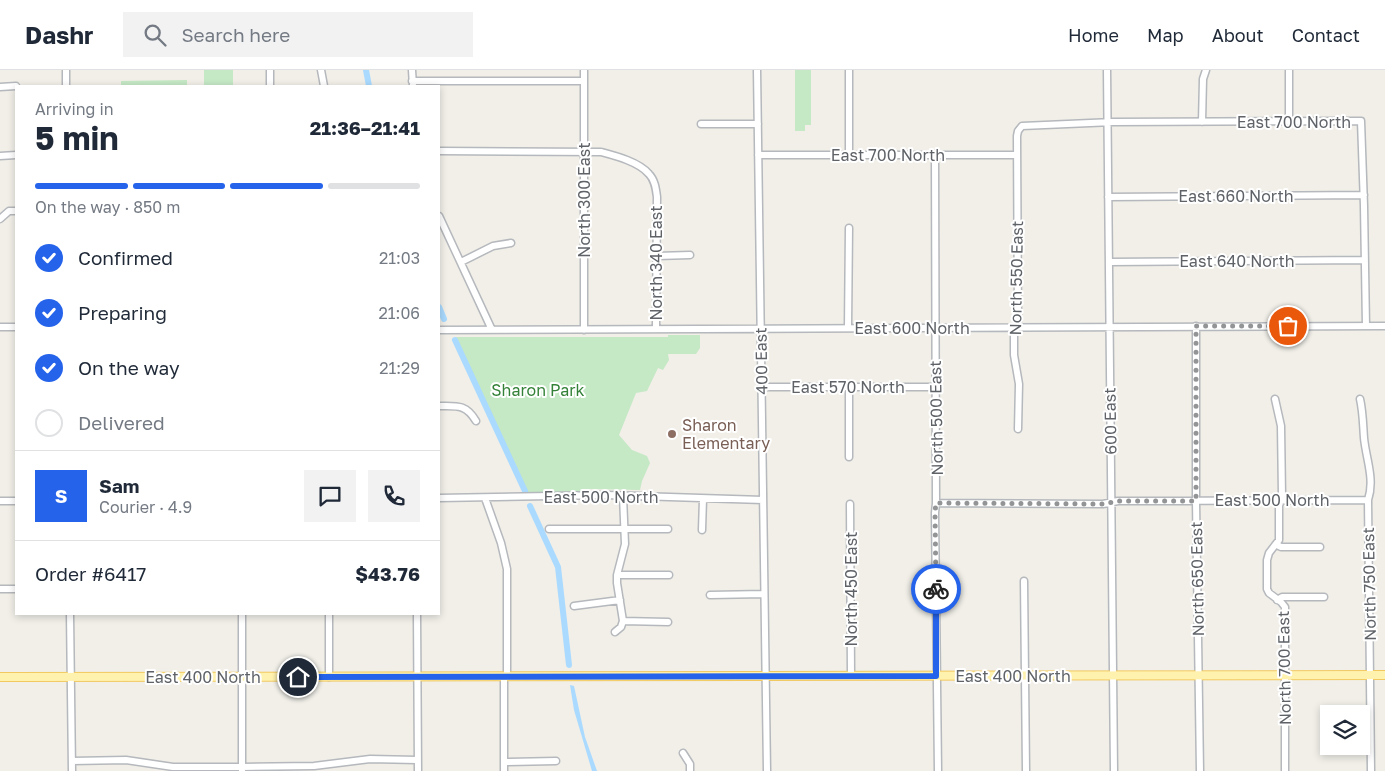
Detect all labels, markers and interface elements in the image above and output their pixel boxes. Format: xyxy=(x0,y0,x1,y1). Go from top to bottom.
search box xyxy=(123,12,473,57)
text: Dashr xyxy=(25,20,93,49)
icon: search xyxy=(141,21,169,49)
text: Search here xyxy=(181,23,290,46)
text: Home xyxy=(1068,24,1119,46)
text: Map xyxy=(1147,24,1184,46)
text: About xyxy=(1212,24,1264,46)
text: Contact xyxy=(1292,24,1360,46)
text: Arriving in xyxy=(35,99,114,119)
street label: East 700 North xyxy=(1237,112,1351,132)
text: 21:36–21:41 xyxy=(310,116,420,139)
text: 5 min xyxy=(35,119,119,157)
street label: North 300 East xyxy=(574,142,594,258)
street label: East 700 North xyxy=(831,145,945,165)
street label: East 660 North xyxy=(1178,186,1294,206)
text: On the way · 850 m xyxy=(35,197,180,217)
street label: North 340 East xyxy=(646,205,666,321)
street label: North 550 East xyxy=(1005,221,1027,335)
icon: check xyxy=(35,244,63,272)
text: Confirmed xyxy=(78,246,173,269)
text: 21:03 xyxy=(379,248,420,268)
street label: East 640 North xyxy=(1179,251,1295,271)
icon: check xyxy=(35,299,63,327)
text: Preparing xyxy=(78,301,167,324)
text: 21:06 xyxy=(379,303,420,323)
pin xyxy=(1267,305,1309,347)
icon: bag xyxy=(1274,312,1302,340)
street label: East 600 North xyxy=(854,318,970,338)
street label: 400 East xyxy=(750,327,772,395)
icon: check xyxy=(35,354,63,382)
text: On the way xyxy=(78,356,180,379)
text: 21:29 xyxy=(379,358,420,378)
street label: North 500 East xyxy=(925,360,947,476)
street label: East 570 North xyxy=(791,377,905,397)
park label: Sharon Park xyxy=(491,380,585,400)
street label: 600 East xyxy=(1099,387,1121,455)
text: Delivered xyxy=(78,411,165,434)
place label: Sharon Elementary xyxy=(682,415,770,453)
marker: Sharon Elementary xyxy=(666,428,678,440)
button: chat xyxy=(304,470,356,522)
button: phone xyxy=(368,470,420,522)
text: Sam xyxy=(99,474,139,497)
text: S xyxy=(55,484,67,507)
street label: East 500 North xyxy=(543,487,659,507)
street label: East 500 North xyxy=(1214,490,1330,510)
text: Courier · 4.9 xyxy=(99,497,192,517)
street label: North 650 East xyxy=(1186,521,1208,637)
street label: North 750 East xyxy=(1358,527,1380,641)
street label: North 450 East xyxy=(841,531,861,647)
text: Order #6417 xyxy=(35,562,146,585)
text: $43.76 xyxy=(355,562,420,585)
courier xyxy=(911,564,961,614)
icon: bike xyxy=(922,575,950,603)
street label: North 700 East xyxy=(1273,611,1295,725)
pin xyxy=(277,656,319,698)
icon: home xyxy=(284,663,312,691)
street label: East 400 North xyxy=(955,666,1071,686)
street label: East 400 North xyxy=(145,667,261,687)
map controls xyxy=(1320,705,1370,755)
button: layers xyxy=(1320,705,1370,755)

